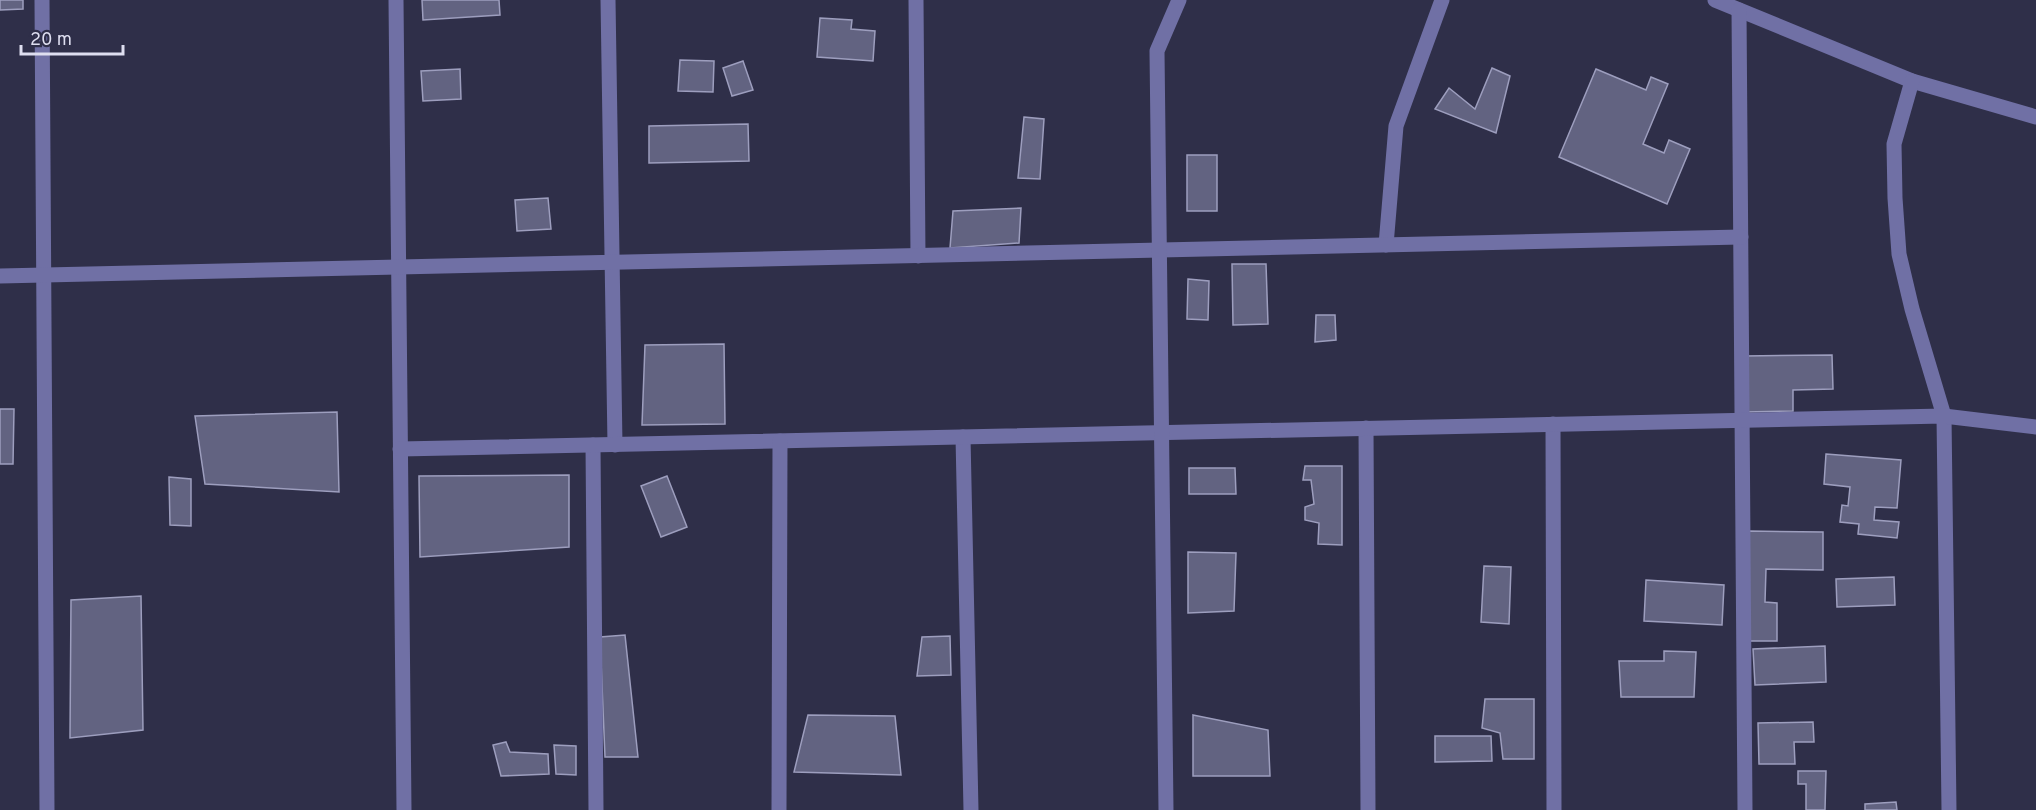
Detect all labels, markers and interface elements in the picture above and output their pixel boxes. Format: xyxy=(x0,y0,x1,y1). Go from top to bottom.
scale bar xyxy=(21,18,123,56)
text: 20 m xyxy=(30,29,72,52)

